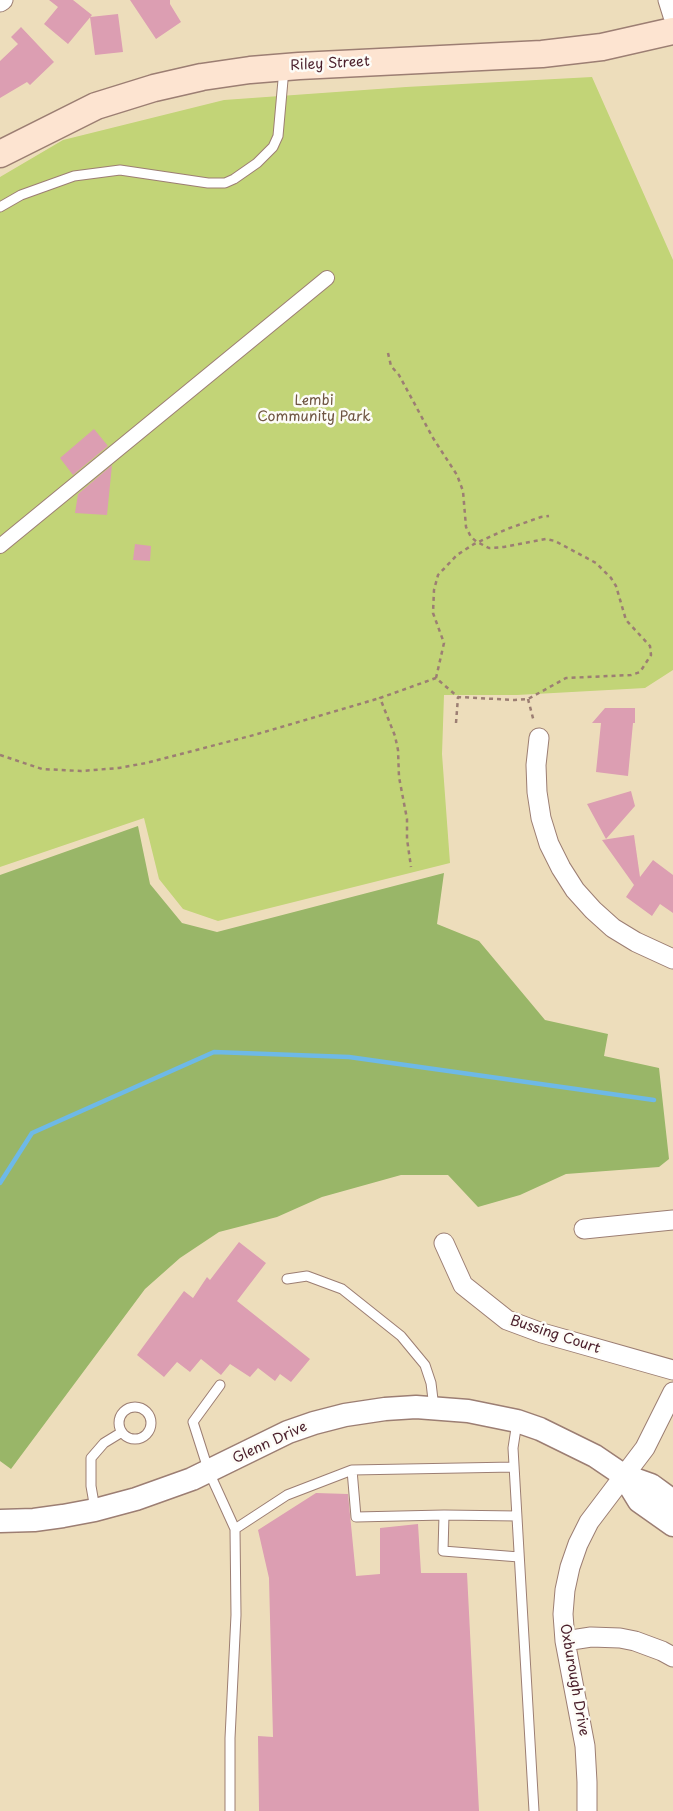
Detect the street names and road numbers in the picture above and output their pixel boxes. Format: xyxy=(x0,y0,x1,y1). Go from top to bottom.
street label: Riley Street xyxy=(290,54,370,74)
street label: Bussing Court xyxy=(508,1313,602,1357)
street label: Glenn Drive xyxy=(230,1418,310,1468)
street label: Oxburough Drive xyxy=(556,1623,592,1737)

